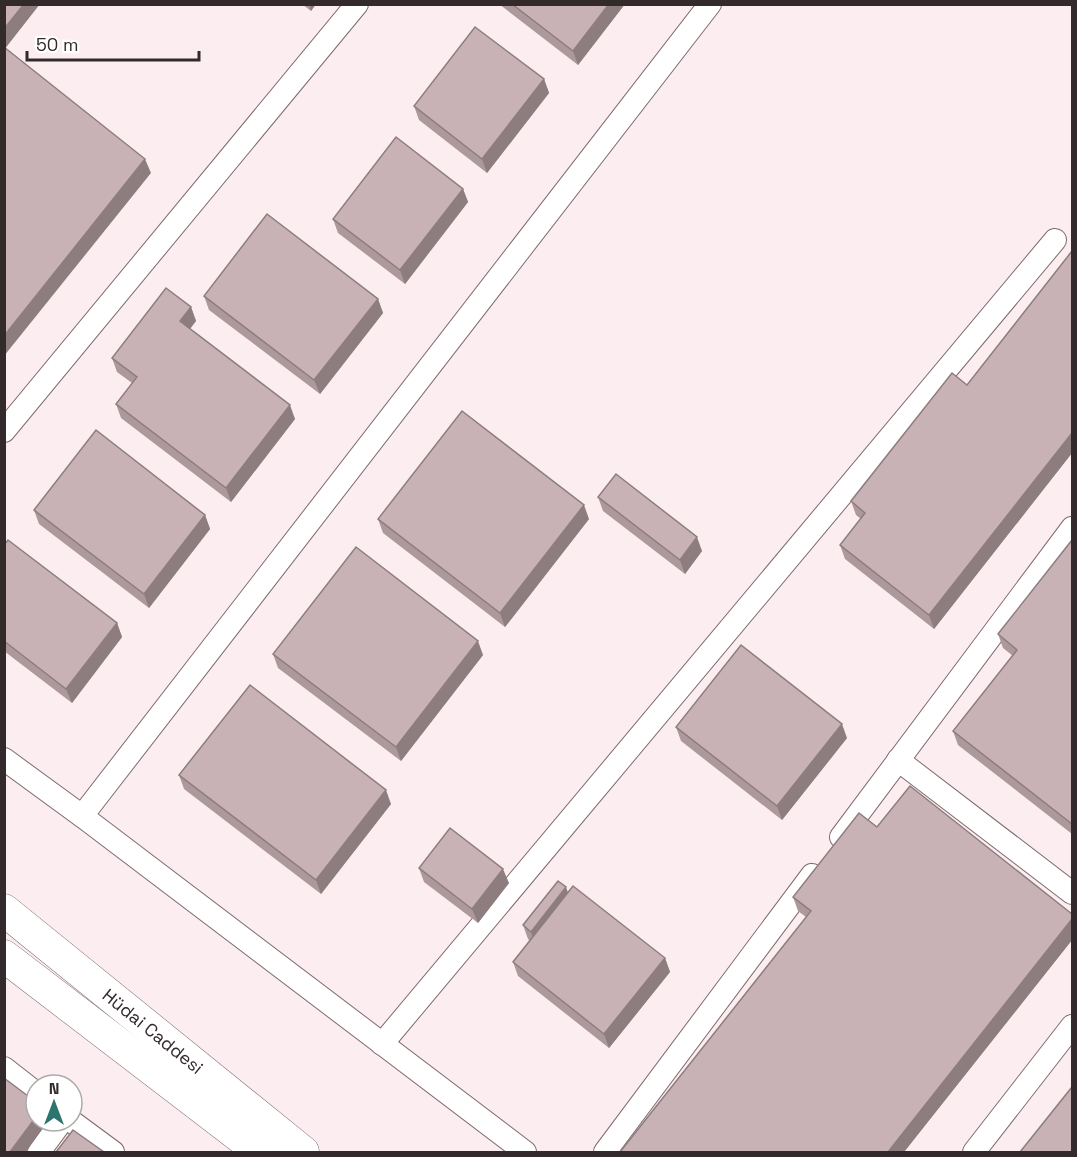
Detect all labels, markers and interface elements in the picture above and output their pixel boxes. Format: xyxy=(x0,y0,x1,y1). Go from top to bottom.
scale bar xyxy=(27,24,200,62)
text: 50 m xyxy=(36,33,78,56)
street label: Hüdai Caddesi xyxy=(98,983,208,1079)
north arrow xyxy=(24,1073,84,1133)
text: N xyxy=(49,1078,59,1099)

